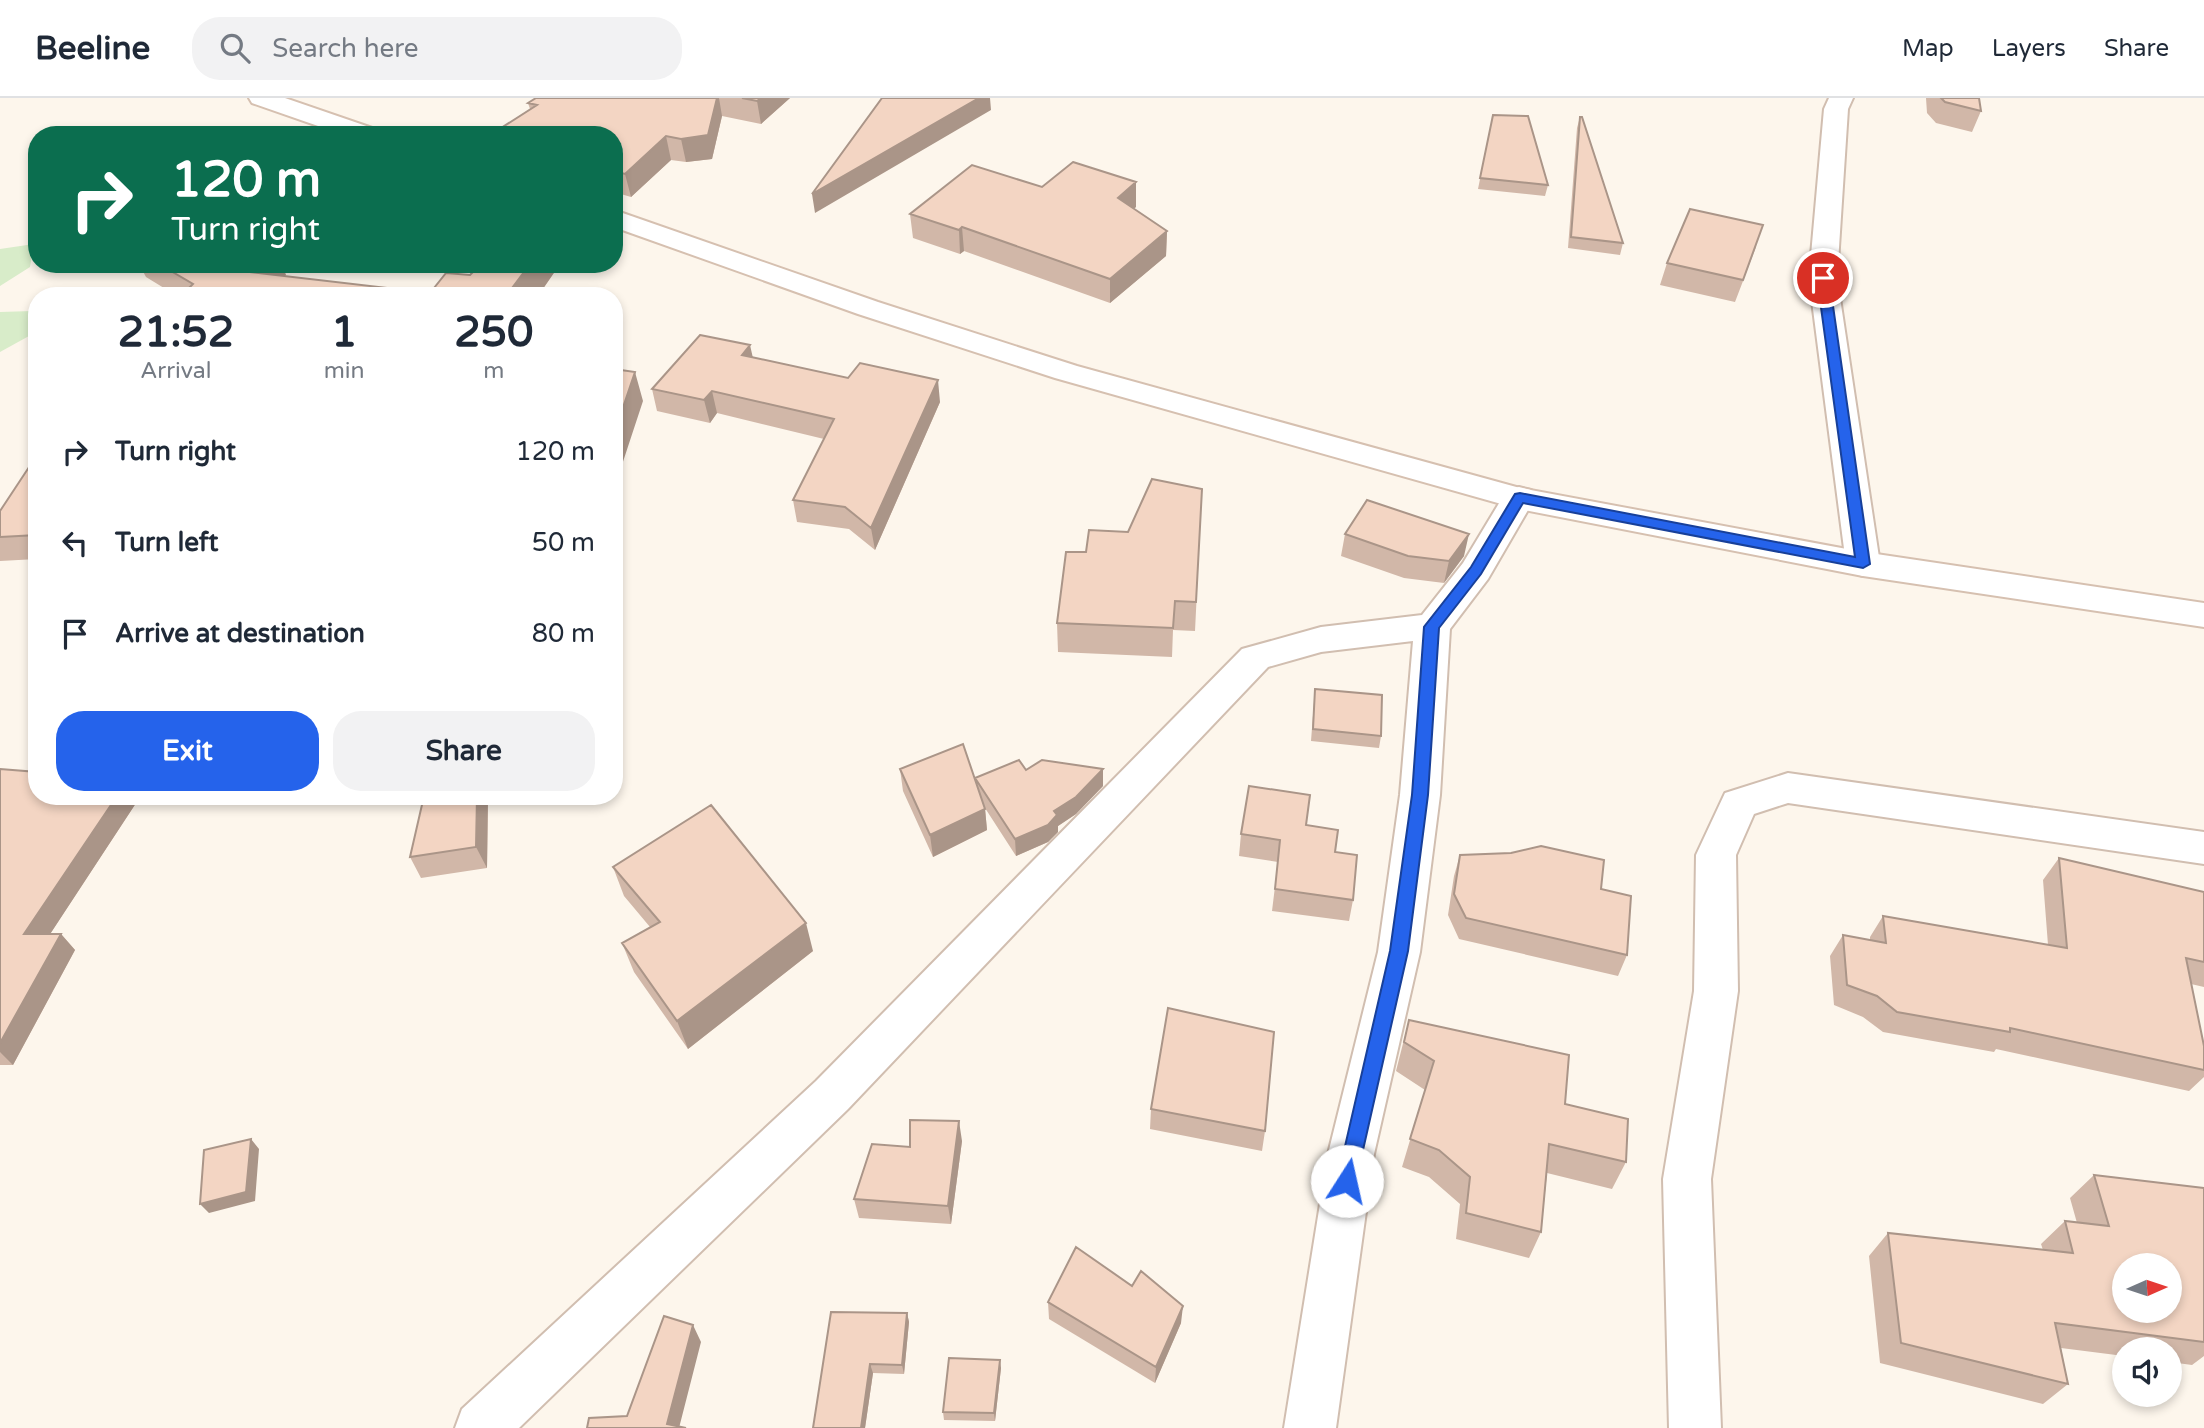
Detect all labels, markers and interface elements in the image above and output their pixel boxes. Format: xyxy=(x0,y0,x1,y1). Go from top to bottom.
search box xyxy=(192,17,682,80)
text: Beeline xyxy=(35,29,150,68)
icon: search xyxy=(216,29,254,67)
text: Search here xyxy=(272,33,418,64)
text: Map xyxy=(1902,34,1954,63)
text: Layers xyxy=(1992,34,2066,63)
text: Share xyxy=(2104,34,2169,63)
text: 120 m xyxy=(171,151,321,210)
icon: right xyxy=(56,154,147,245)
text: Turn right xyxy=(171,211,320,249)
pin xyxy=(1793,248,1853,308)
icon: arrive xyxy=(1804,259,1842,297)
text: 21:52 xyxy=(118,307,234,358)
text: 1 xyxy=(331,307,357,358)
text: 250 xyxy=(454,307,533,358)
text: Arrival xyxy=(140,357,211,385)
text: min xyxy=(324,357,365,385)
text: m xyxy=(483,357,504,385)
icon: right xyxy=(56,433,94,471)
text: Turn right xyxy=(115,436,236,467)
text: 120 m xyxy=(515,436,595,467)
icon: left xyxy=(56,524,94,562)
text: Turn left xyxy=(115,527,218,558)
text: 50 m xyxy=(532,527,595,558)
icon: arrive xyxy=(56,615,94,653)
text: Arrive at destination xyxy=(115,618,365,649)
text: 80 m xyxy=(532,618,595,649)
button: Exit xyxy=(56,711,319,791)
button: Share xyxy=(333,711,595,791)
position arrow xyxy=(1310,1144,1384,1218)
north arrow xyxy=(2112,1253,2182,1323)
map controls xyxy=(2112,1253,2182,1407)
button: sound xyxy=(2112,1337,2182,1407)

